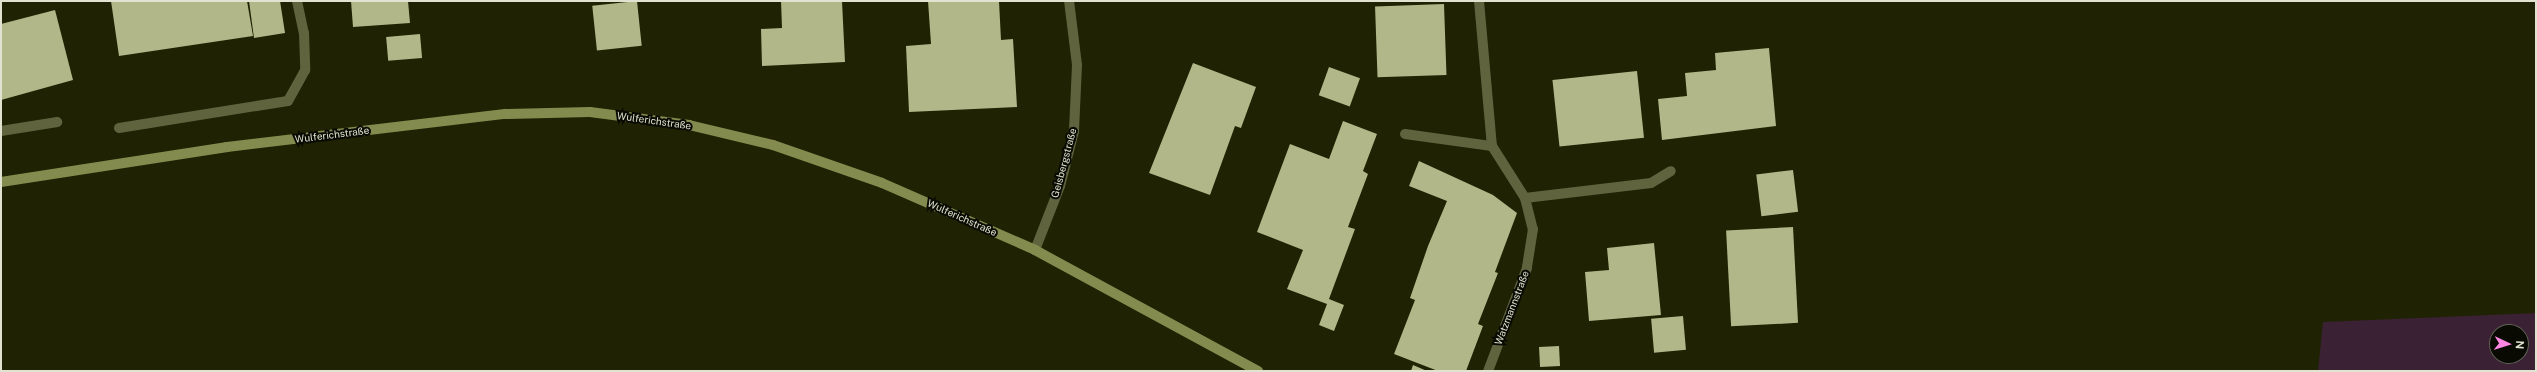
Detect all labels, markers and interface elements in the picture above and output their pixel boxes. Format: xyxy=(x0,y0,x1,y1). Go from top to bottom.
street label: Wulferichstraße xyxy=(616,110,692,132)
street label: Wulferichstraße xyxy=(294,124,370,146)
street label: Geisbergstraße xyxy=(1049,127,1079,199)
street label: Wulferichstraße xyxy=(925,197,999,239)
street label: Watzmannstraße xyxy=(1492,269,1532,347)
north arrow xyxy=(2489,324,2529,364)
text: N xyxy=(2514,340,2526,349)

